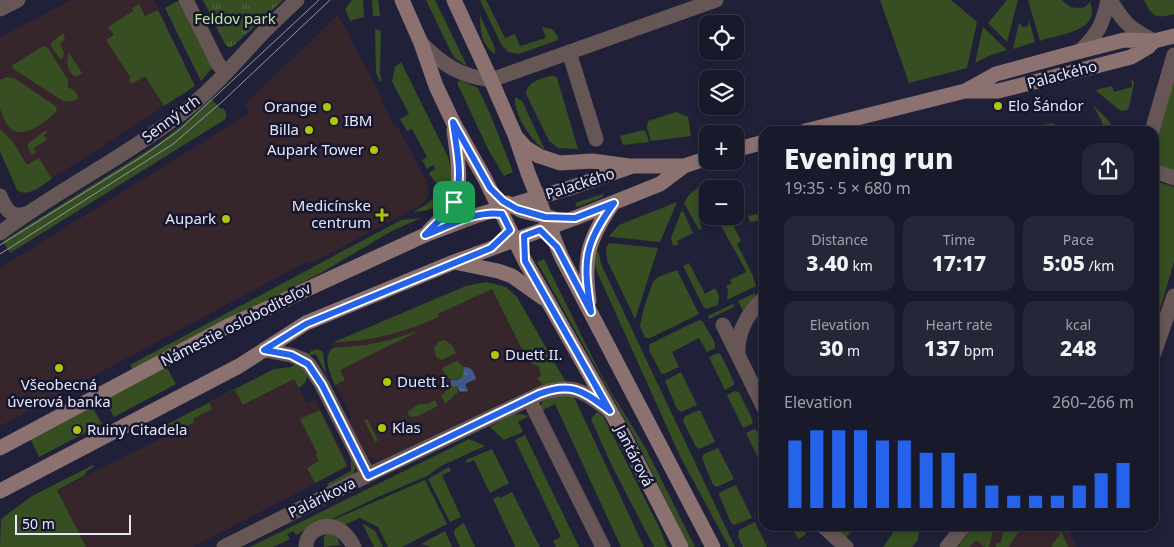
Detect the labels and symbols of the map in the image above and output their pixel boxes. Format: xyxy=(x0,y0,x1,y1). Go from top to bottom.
park label: Feldov park xyxy=(194,8,276,28)
street label: Palackého xyxy=(1024,55,1099,93)
street label: Senný trh xyxy=(137,90,203,147)
place label: Elo Šándor xyxy=(1008,95,1084,115)
place label: Orange xyxy=(264,96,317,116)
marker: Elo Šándor xyxy=(992,100,1004,112)
marker: Orange xyxy=(321,101,333,113)
place label: IBM xyxy=(344,110,372,130)
marker: IBM xyxy=(328,115,340,127)
place label: Billa xyxy=(269,119,299,139)
marker: Billa xyxy=(303,124,315,136)
place label: Aupark Tower xyxy=(267,139,364,159)
marker: Aupark Tower xyxy=(368,144,380,156)
street label: Palackého xyxy=(542,162,617,204)
pin xyxy=(433,181,475,223)
place label: Medicínske centrum xyxy=(292,195,371,232)
place label: Aupark xyxy=(165,208,216,228)
marker: Medicínske centrum xyxy=(375,208,389,222)
marker: Aupark xyxy=(220,213,232,225)
street label: Námestie osloboditeľov xyxy=(157,277,314,371)
place label: Duett II. xyxy=(505,344,563,364)
marker: Duett II. xyxy=(489,349,501,361)
marker: Všeobecná úverová banka xyxy=(53,362,65,374)
place label: Duett I. xyxy=(397,371,450,391)
place label: Všeobecná úverová banka xyxy=(7,374,111,411)
marker: Duett I. xyxy=(381,376,393,388)
place label: Klas xyxy=(392,417,421,437)
place label: Ruiny Citadela xyxy=(87,419,187,439)
street label: Jantárová xyxy=(610,420,659,490)
marker: Klas xyxy=(376,422,388,434)
marker: Ruiny Citadela xyxy=(71,424,83,436)
street label: Palárikova xyxy=(285,472,359,522)
scale bar xyxy=(15,512,131,535)

